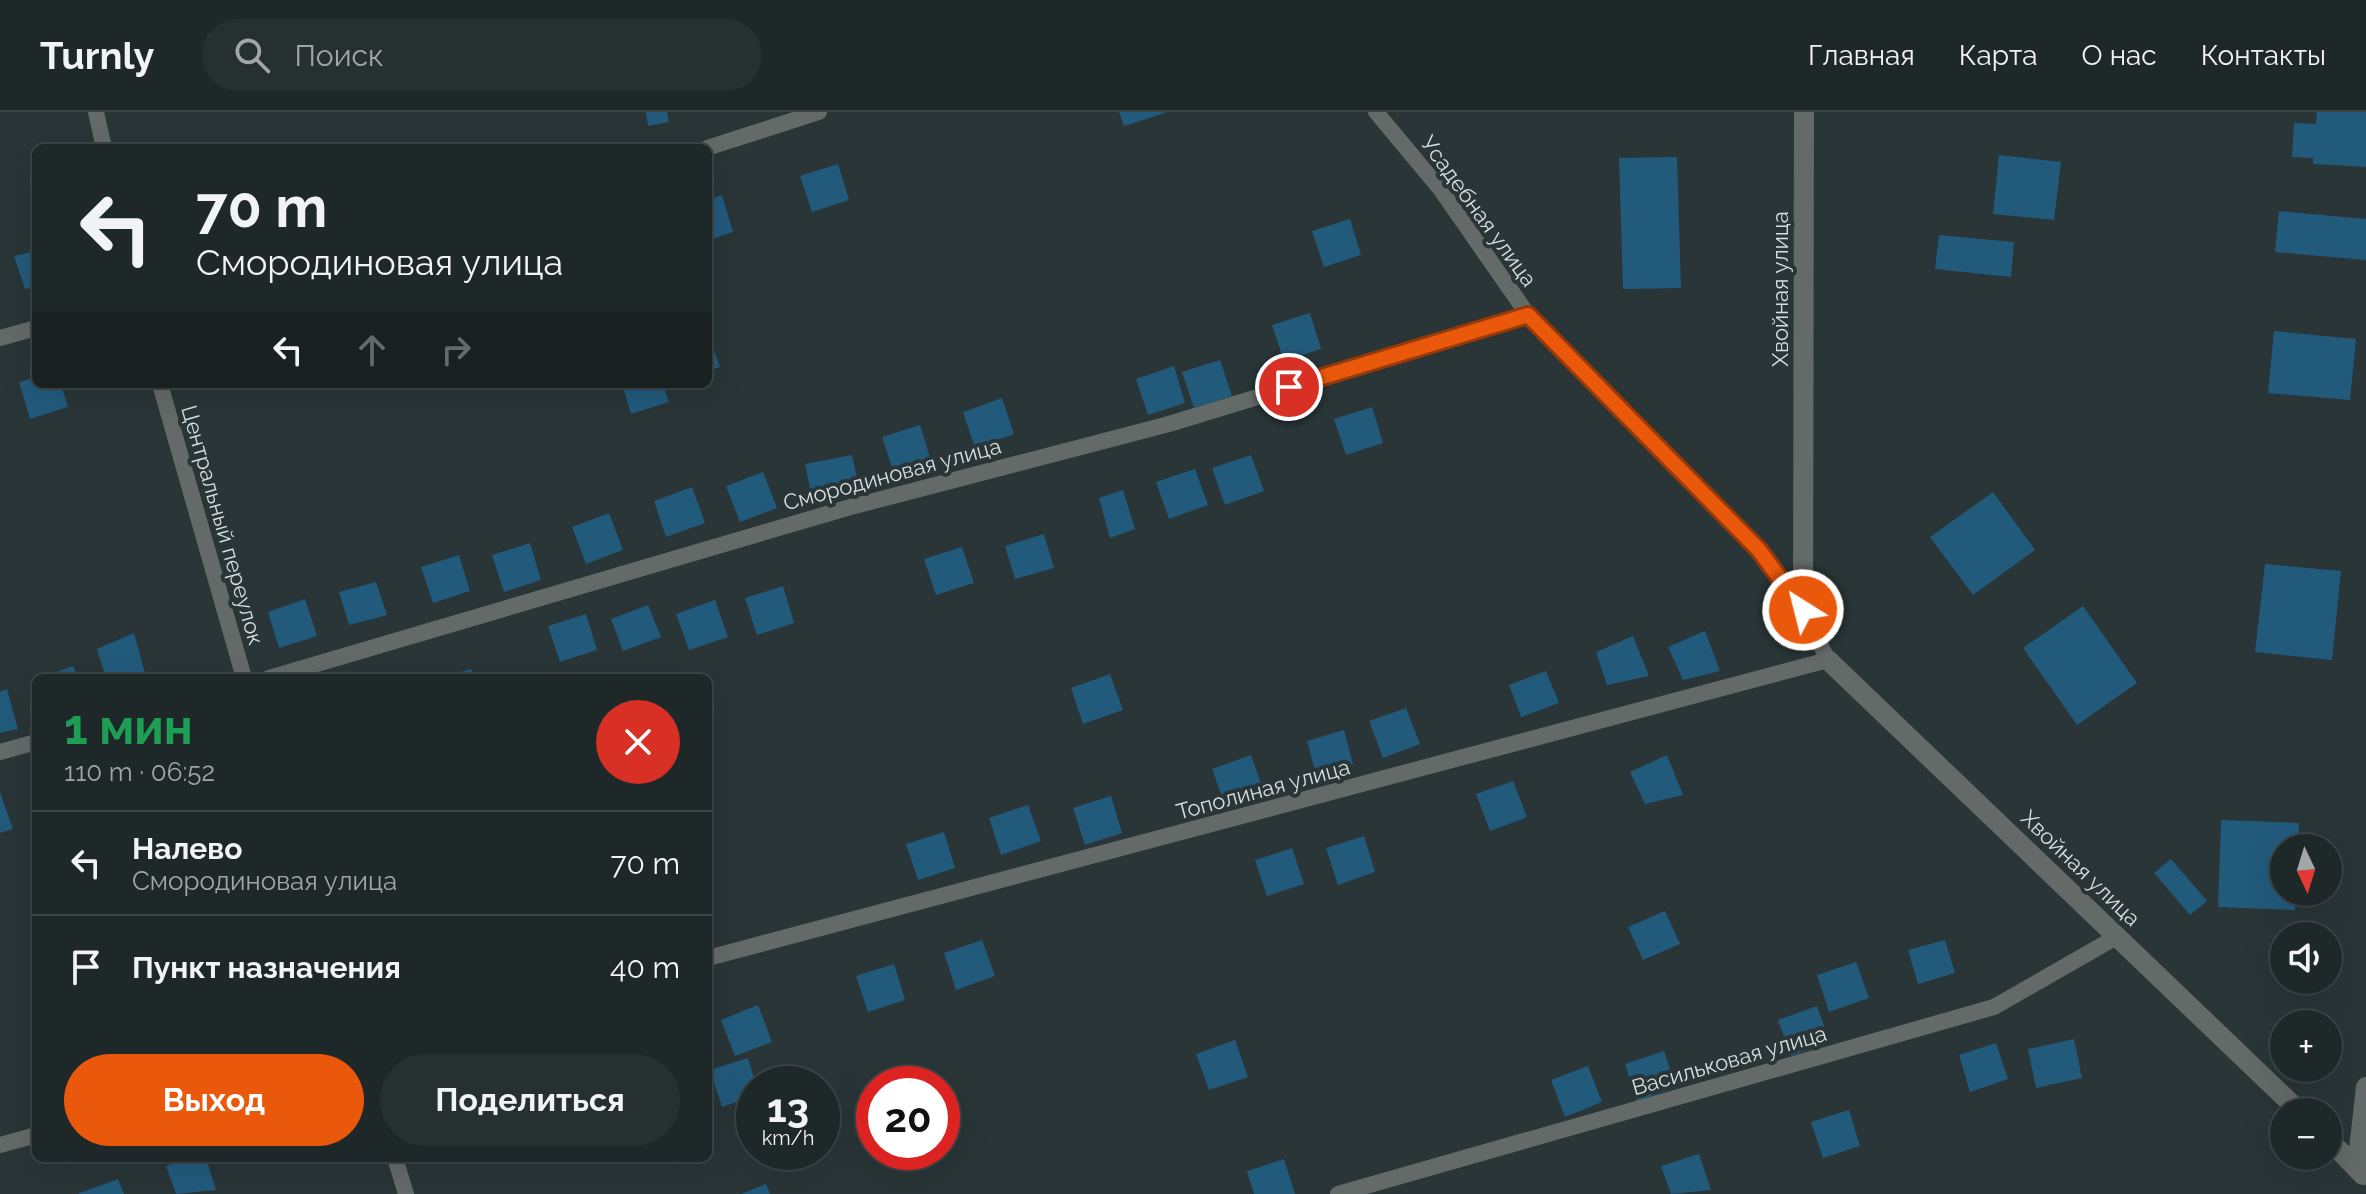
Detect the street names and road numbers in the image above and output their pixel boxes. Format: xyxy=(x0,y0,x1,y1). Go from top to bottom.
street label: Усадебная улица xyxy=(1416,130,1542,292)
street label: Хвойная улица xyxy=(1767,211,1793,367)
street label: Центральный переулок xyxy=(176,402,270,648)
street label: Смородиновая улица xyxy=(780,432,1004,516)
street label: Тополиная улица xyxy=(1173,753,1353,825)
street label: Хвойная улица xyxy=(2016,805,2146,931)
street label: Васильковая улица xyxy=(1629,1020,1829,1100)

